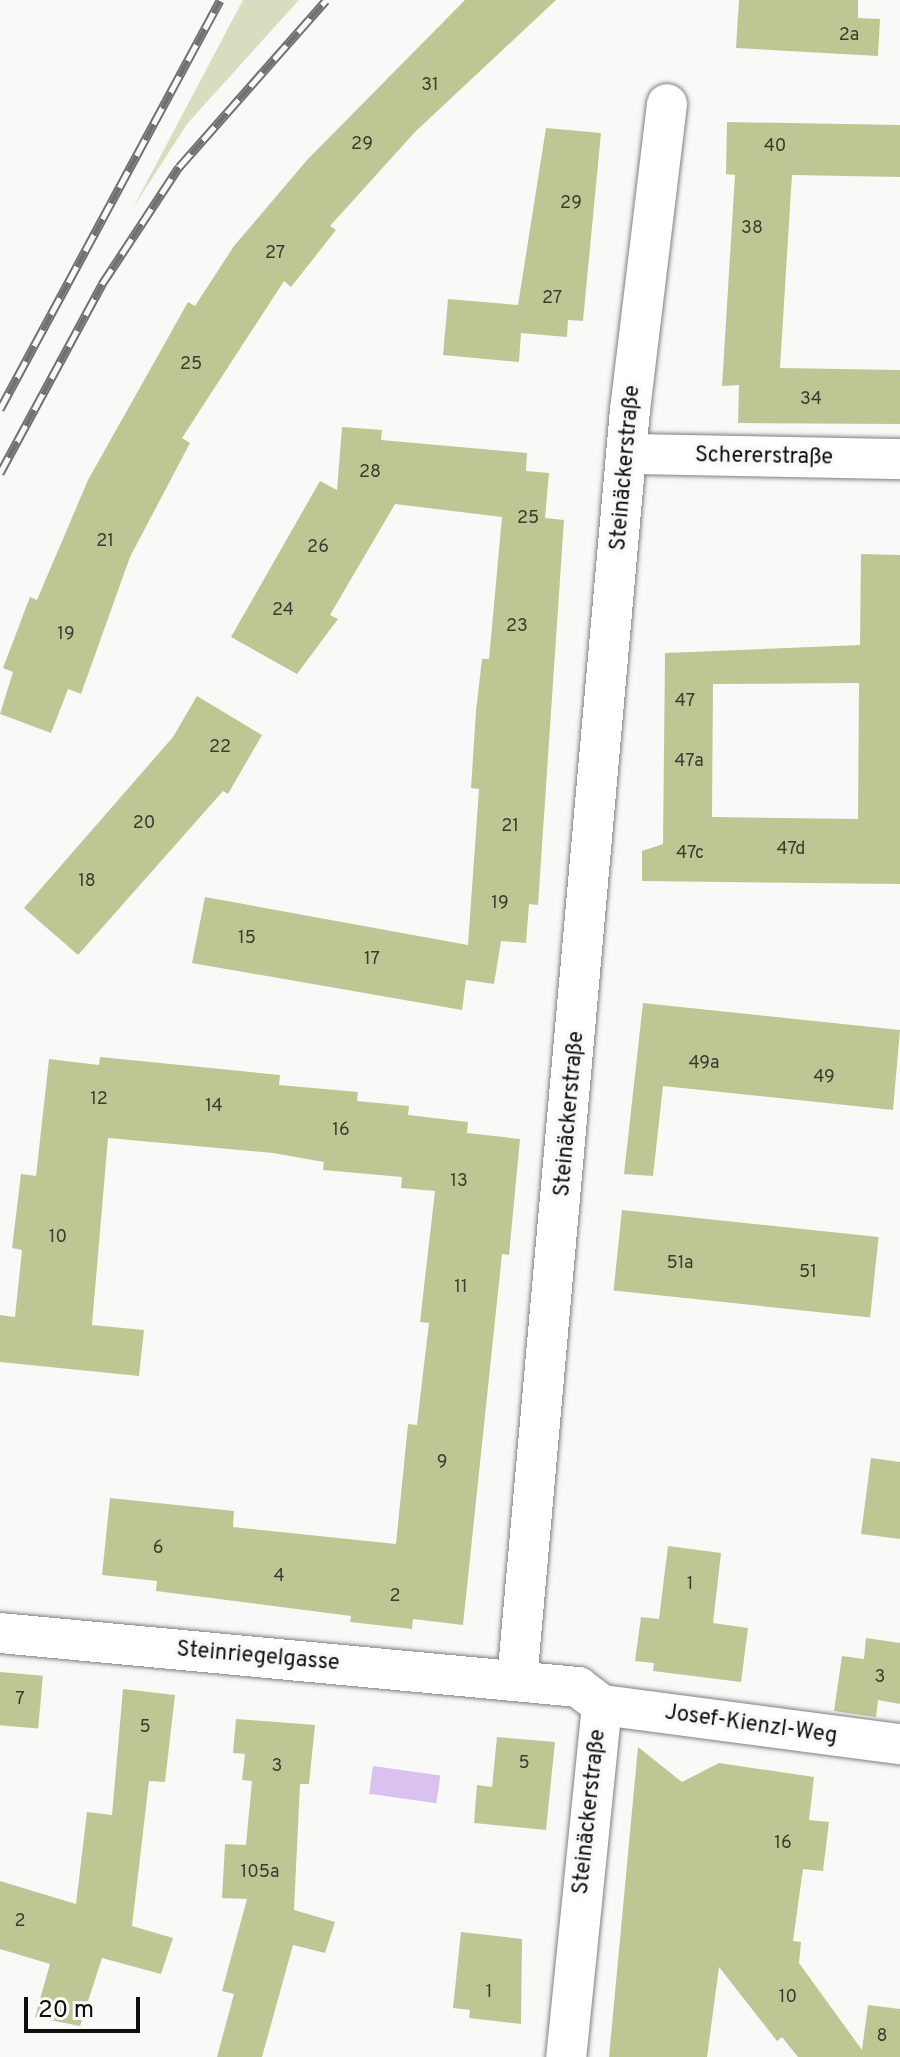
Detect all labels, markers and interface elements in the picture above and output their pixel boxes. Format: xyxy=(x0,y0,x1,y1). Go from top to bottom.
house number: 2a xyxy=(839,25,859,47)
house number: 31 xyxy=(421,75,439,97)
house number: 29 xyxy=(351,134,373,156)
house number: 40 xyxy=(764,136,786,158)
house number: 29 xyxy=(560,193,582,215)
house number: 38 xyxy=(741,218,763,240)
house number: 27 xyxy=(265,243,285,265)
house number: 27 xyxy=(542,288,562,310)
house number: 25 xyxy=(180,354,202,376)
street label: Steinäckerstraße xyxy=(606,384,646,552)
house number: 34 xyxy=(800,389,822,411)
street label: Schererstraße xyxy=(695,443,833,471)
house number: 28 xyxy=(359,462,381,484)
house number: 25 xyxy=(517,508,539,530)
house number: 21 xyxy=(96,531,114,553)
house number: 26 xyxy=(307,537,329,559)
house number: 24 xyxy=(272,600,294,622)
house number: 23 xyxy=(506,616,528,638)
house number: 19 xyxy=(57,624,75,646)
house number: 47 xyxy=(675,691,695,713)
house number: 22 xyxy=(209,737,231,759)
house number: 47a xyxy=(674,751,704,773)
house number: 20 xyxy=(133,813,155,835)
house number: 21 xyxy=(501,816,519,838)
house number: 47d xyxy=(777,839,805,861)
house number: 47c xyxy=(676,843,704,865)
house number: 18 xyxy=(78,871,96,893)
house number: 19 xyxy=(491,893,509,915)
house number: 15 xyxy=(238,928,256,950)
house number: 17 xyxy=(364,949,380,971)
street label: Steinäckerstraße xyxy=(550,1030,590,1198)
house number: 49a xyxy=(688,1053,720,1075)
house number: 49 xyxy=(813,1067,835,1089)
house number: 12 xyxy=(90,1089,108,1111)
house number: 14 xyxy=(205,1096,223,1118)
house number: 16 xyxy=(332,1120,350,1142)
house number: 13 xyxy=(450,1171,468,1193)
house number: 10 xyxy=(49,1227,67,1249)
house number: 51a xyxy=(667,1253,693,1275)
house number: 51 xyxy=(799,1262,817,1284)
house number: 11 xyxy=(454,1277,468,1299)
house number: 9 xyxy=(437,1452,447,1474)
house number: 6 xyxy=(153,1538,163,1560)
house number: 4 xyxy=(273,1566,285,1588)
house number: 1 xyxy=(687,1574,693,1596)
house number: 2 xyxy=(389,1586,401,1608)
street label: Steinriegelgasse xyxy=(175,1637,341,1677)
house number: 3 xyxy=(875,1667,885,1689)
house number: 7 xyxy=(15,1689,25,1711)
street label: Josef-Kienzl-Weg xyxy=(663,1700,839,1750)
house number: 5 xyxy=(139,1717,151,1739)
street label: Steinäckerstraße xyxy=(568,1728,612,1896)
house number: 5 xyxy=(518,1753,530,1775)
house number: 3 xyxy=(272,1756,282,1778)
house number: 16 xyxy=(774,1833,792,1855)
house number: 105a xyxy=(241,1862,279,1884)
house number: 2 xyxy=(14,1911,26,1933)
scale bar xyxy=(28,1981,144,2031)
house number: 1 xyxy=(486,1982,492,2004)
house number: 10 xyxy=(779,1987,797,2009)
text: 20 m xyxy=(38,1996,94,2026)
house number: 8 xyxy=(877,2026,887,2048)

